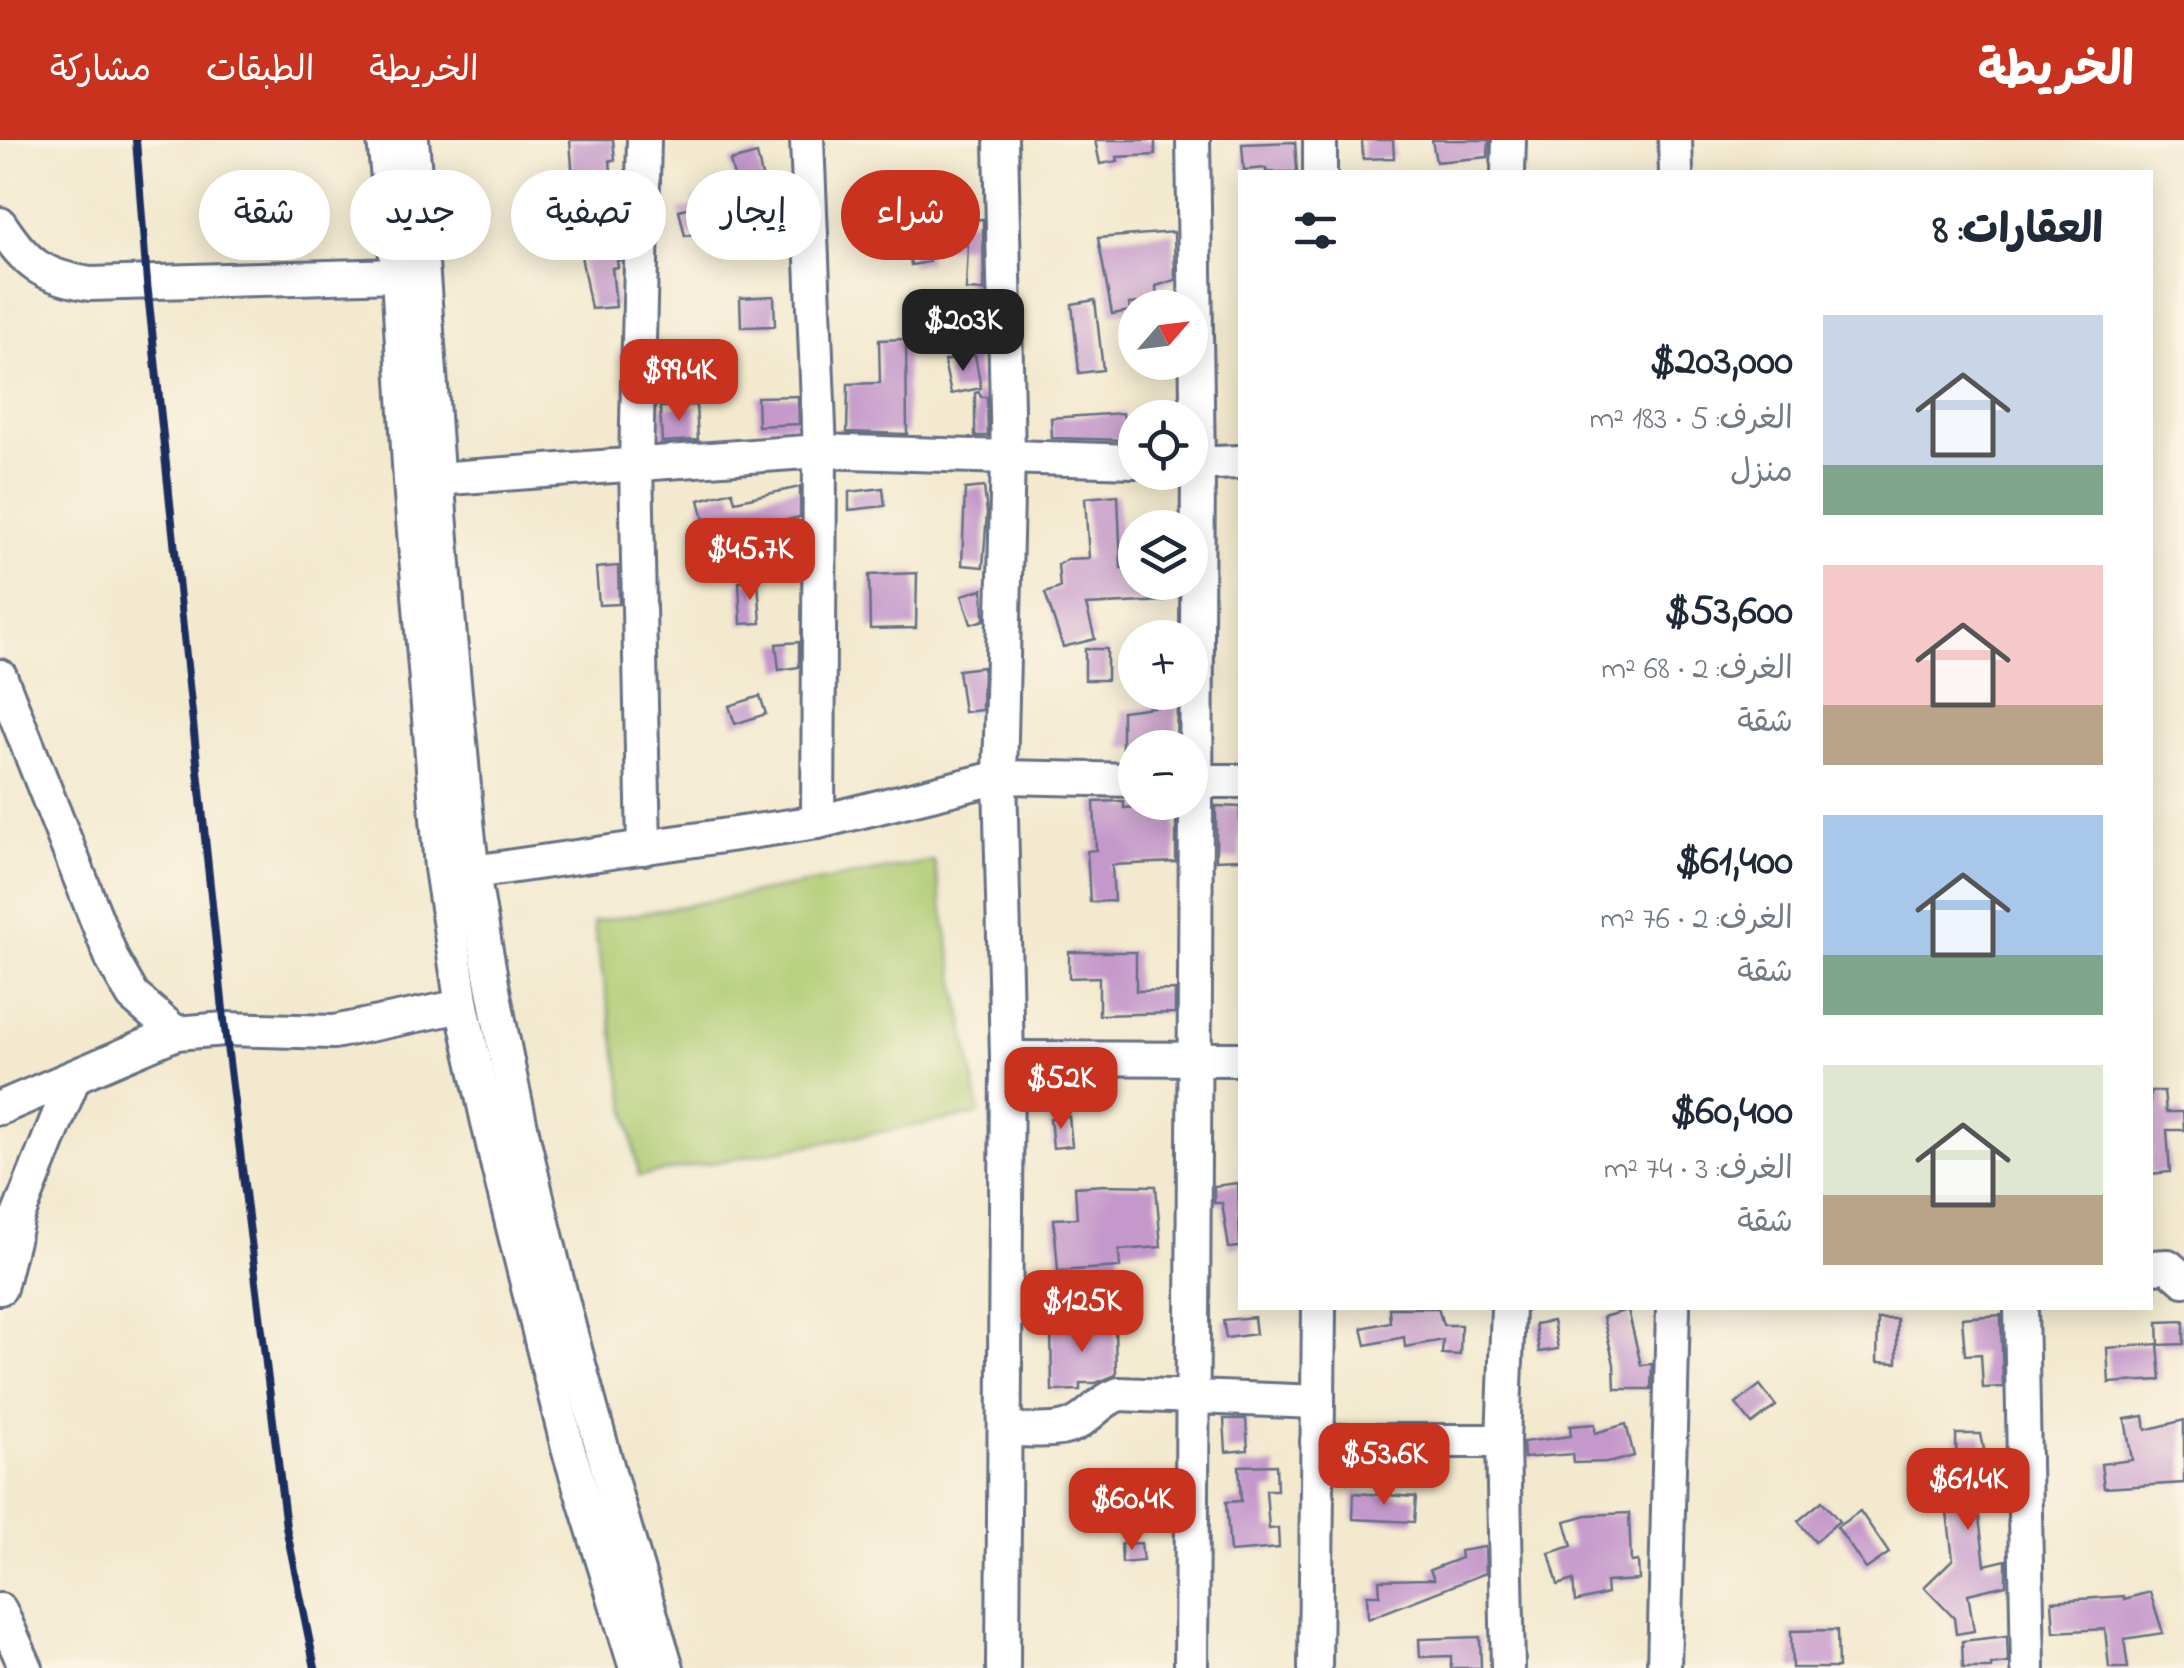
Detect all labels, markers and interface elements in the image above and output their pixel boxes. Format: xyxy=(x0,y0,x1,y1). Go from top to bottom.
text: الخريطة xyxy=(1978,37,2134,107)
text: مشاركة xyxy=(50,46,151,97)
text: الطبقات xyxy=(206,46,314,97)
text: الخريطة xyxy=(369,46,479,97)
chip: شقة xyxy=(199,170,330,260)
chip: جديد xyxy=(350,170,491,260)
chip: تصفية xyxy=(511,170,666,260)
chip: إيجار xyxy=(686,170,821,260)
chip: شراء xyxy=(841,170,980,260)
text: العقارات: 8 xyxy=(1932,201,2103,262)
icon: filters xyxy=(1288,203,1343,258)
pin: $203K xyxy=(893,289,1033,374)
north arrow xyxy=(1118,290,1208,380)
map controls xyxy=(1118,290,1208,820)
text: $203K xyxy=(924,298,1002,345)
text: $203,000 xyxy=(1650,332,1793,393)
pin: $99.4K xyxy=(598,339,760,424)
text: $99.4K xyxy=(642,348,716,395)
icon: home xyxy=(1903,355,2023,475)
text: الغرف: 5 · 183 m² xyxy=(1590,397,1793,444)
button: locate xyxy=(1118,400,1208,490)
text: منزل xyxy=(1730,450,1793,497)
button: layers xyxy=(1118,510,1208,600)
pin: $45.7K xyxy=(669,518,831,603)
text: $45.7K xyxy=(707,527,793,574)
text: $53,600 xyxy=(1664,582,1793,643)
icon: home xyxy=(1903,605,2023,725)
button: + xyxy=(1118,620,1208,710)
text: الغرف: 2 · 68 m² xyxy=(1601,647,1793,694)
text: شقة xyxy=(1737,700,1793,747)
button: − xyxy=(1118,730,1208,820)
text: $61,400 xyxy=(1675,832,1793,893)
icon: home xyxy=(1903,855,2023,975)
text: الغرف: 2 · 76 m² xyxy=(1600,897,1793,944)
text: شقة xyxy=(1737,950,1793,997)
pin: $52K xyxy=(1002,1047,1120,1132)
text: $52K xyxy=(1026,1056,1096,1103)
text: $60,400 xyxy=(1670,1082,1793,1143)
icon: home xyxy=(1903,1105,2023,1225)
text: الغرف: 3 · 74 m² xyxy=(1604,1147,1793,1194)
text: شقة xyxy=(1737,1200,1793,1247)
pin: $125K xyxy=(1012,1270,1152,1355)
text: $125K xyxy=(1042,1279,1122,1326)
pin: $53.6K xyxy=(1303,1423,1465,1508)
text: $53.6K xyxy=(1340,1432,1428,1479)
pin: $61.4K xyxy=(1887,1448,2049,1533)
text: $61.4K xyxy=(1929,1457,2007,1504)
pin: $60.4K xyxy=(1051,1468,1213,1553)
text: $60.4K xyxy=(1091,1477,1173,1524)

